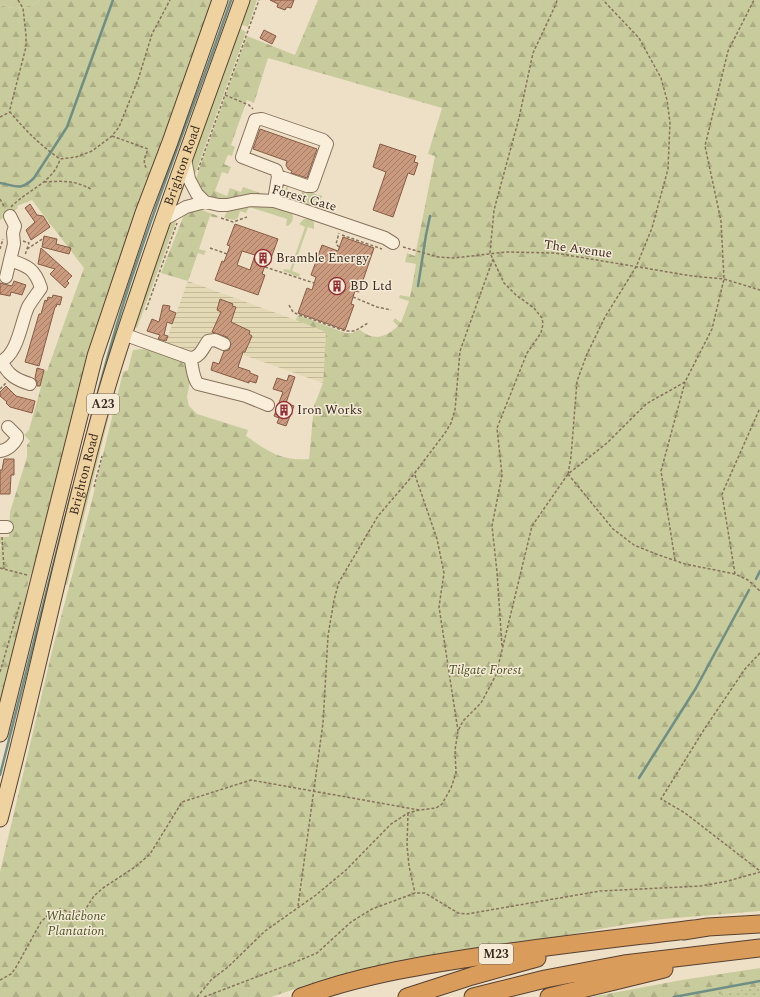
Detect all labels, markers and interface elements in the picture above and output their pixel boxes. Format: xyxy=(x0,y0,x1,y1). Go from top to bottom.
street label: Brighton Road xyxy=(159,123,206,208)
street label: Forest Gate xyxy=(269,179,339,217)
street label: The Avenue xyxy=(543,234,613,264)
building icon: Bramble Energy xyxy=(253,248,273,268)
place label: Bramble Energy xyxy=(276,248,369,268)
building icon: BD Ltd xyxy=(327,276,347,296)
place label: BD Ltd xyxy=(350,276,392,296)
road number: A23 xyxy=(87,394,119,414)
building icon: Iron Works xyxy=(274,400,294,420)
place label: Iron Works xyxy=(297,400,362,420)
street label: Brighton Road xyxy=(64,431,104,517)
park label: Tilgate Forest xyxy=(449,660,522,680)
park label: Whalebone Plantation xyxy=(46,906,106,941)
road number: M23 xyxy=(479,944,513,964)

